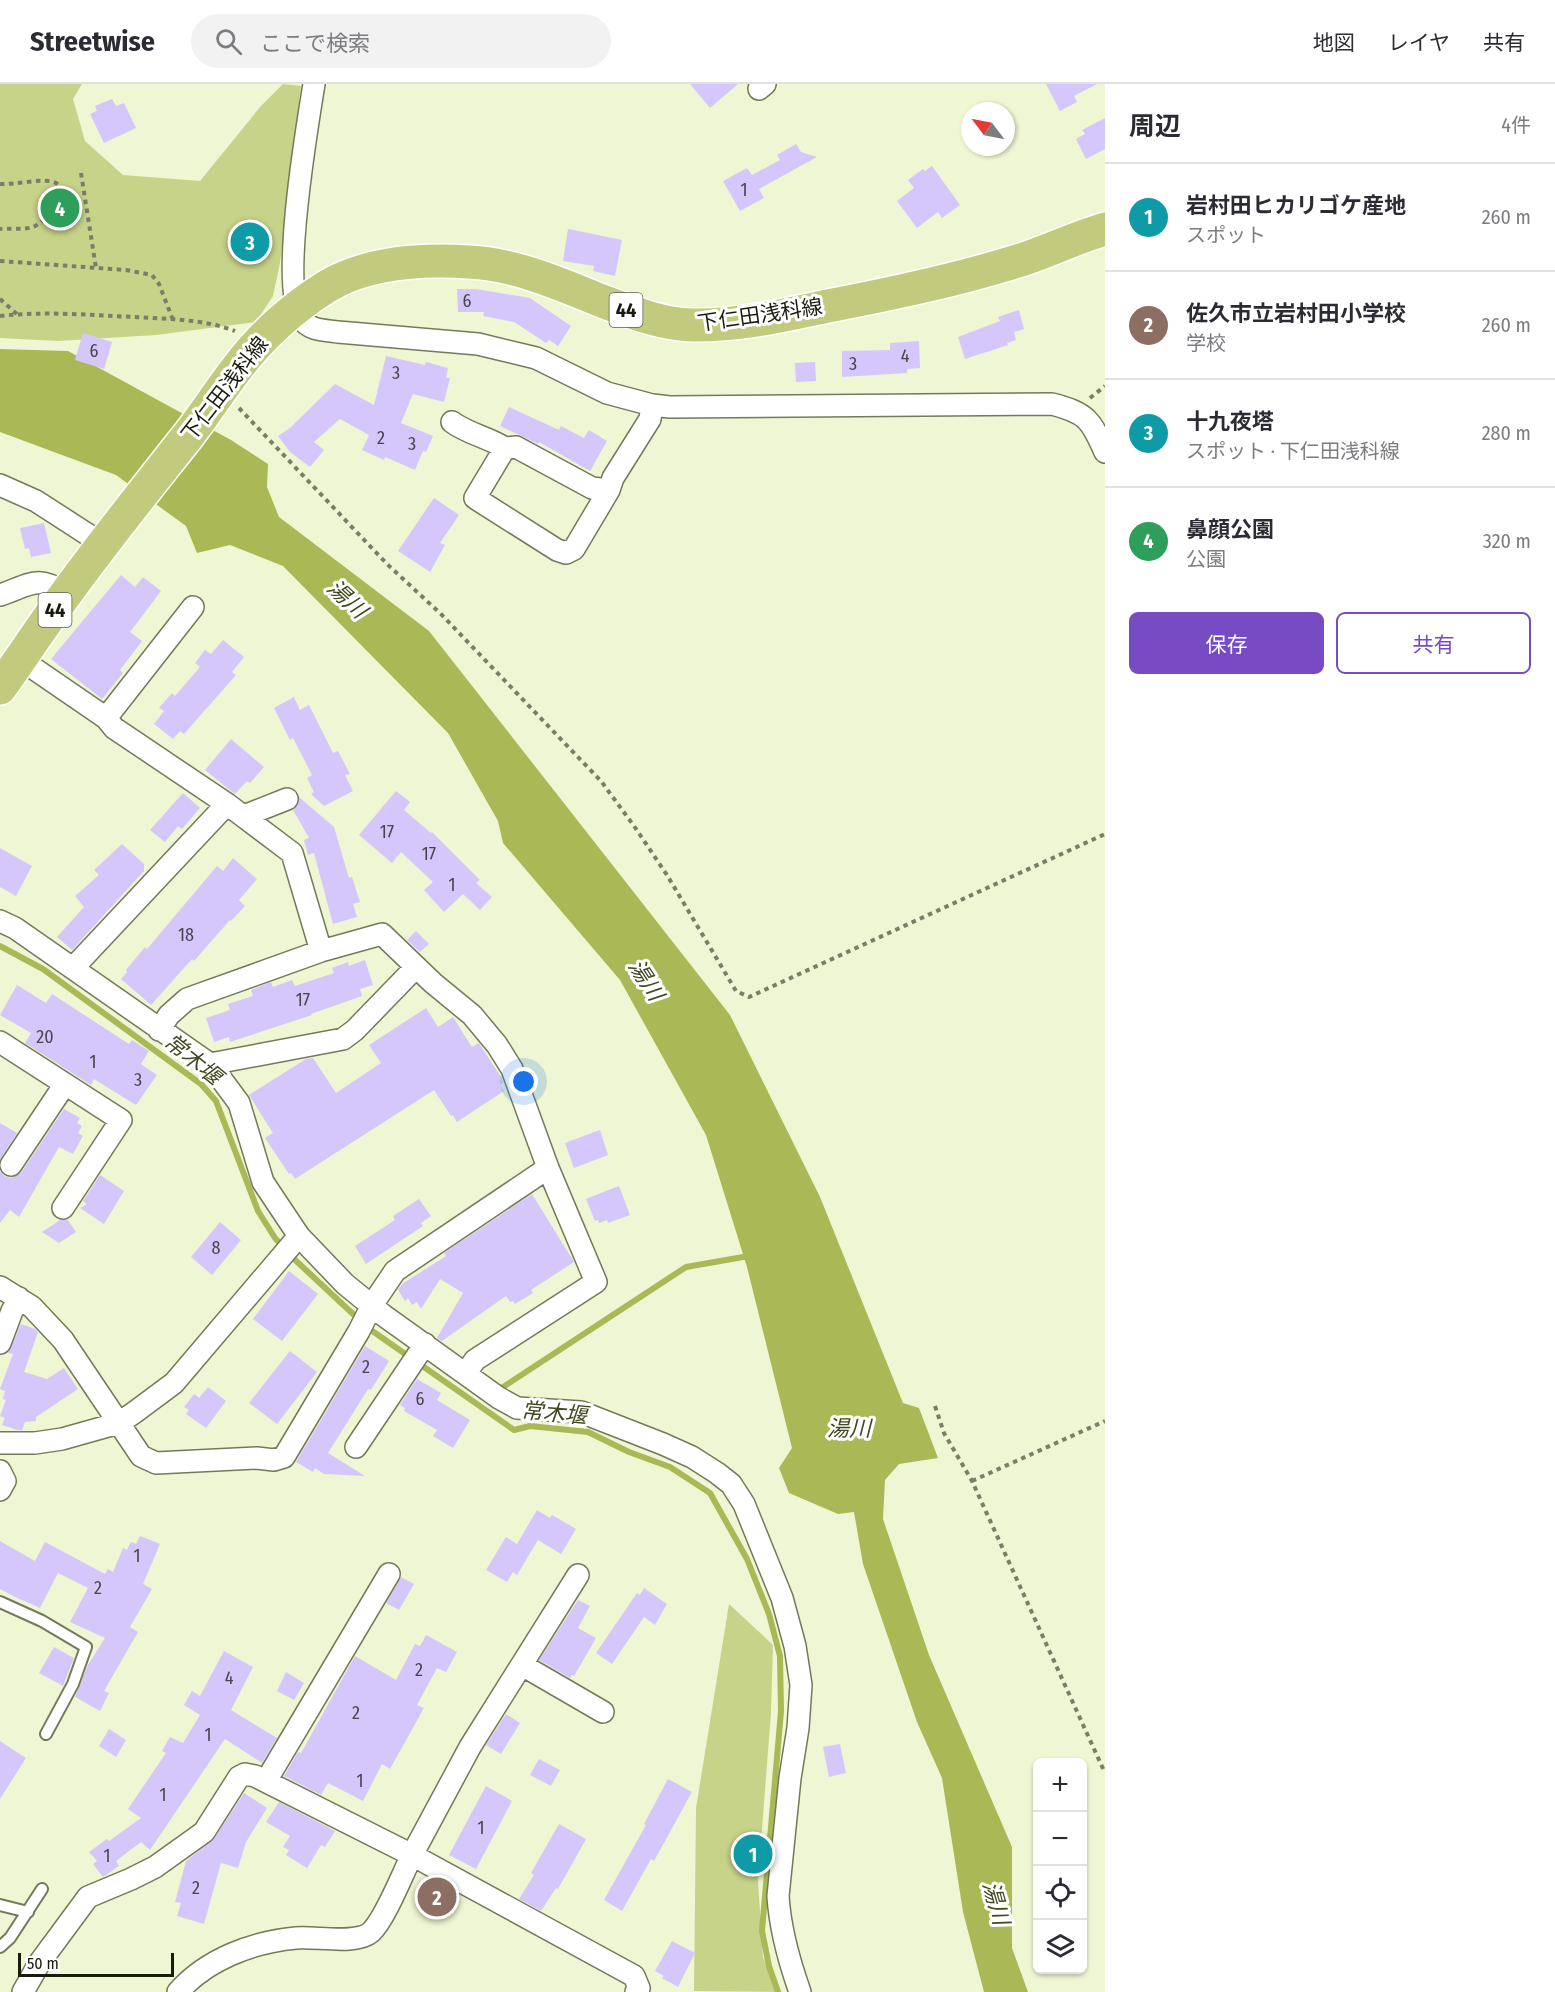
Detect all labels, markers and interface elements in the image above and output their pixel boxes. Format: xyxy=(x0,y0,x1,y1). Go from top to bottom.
search box xyxy=(191,14,611,68)
text: Streetwise xyxy=(30,25,155,58)
icon: search xyxy=(212,25,245,58)
text: ここで検索 xyxy=(260,30,370,57)
text: 地図 xyxy=(1313,30,1355,56)
text: レイヤ xyxy=(1388,30,1450,56)
text: 共有 xyxy=(1483,30,1525,56)
north arrow xyxy=(961,102,1015,156)
text: 周辺 xyxy=(1129,111,1181,142)
text: 4件 xyxy=(1501,113,1531,137)
house number: 1 xyxy=(740,179,748,201)
pin: 4 xyxy=(40,186,80,230)
text: 岩村田ヒカリゴケ産地 xyxy=(1186,192,1406,219)
text: 1 xyxy=(1144,205,1153,229)
text: 260 m xyxy=(1482,205,1531,229)
pin: 3 xyxy=(230,220,270,264)
text: スポット xyxy=(1186,223,1266,247)
house number: 6 xyxy=(463,290,472,312)
road number: 44 xyxy=(610,293,642,327)
street label: 下仁田浅科線 xyxy=(696,293,824,337)
text: 佐久市立岩村田小学校 xyxy=(1186,300,1406,327)
text: 2 xyxy=(1144,313,1153,337)
text: 260 m xyxy=(1482,313,1531,337)
street label: 下仁田浅科線 xyxy=(176,331,274,447)
text: 学校 xyxy=(1186,331,1226,355)
house number: 6 xyxy=(90,340,99,362)
house number: 4 xyxy=(901,345,910,367)
house number: 3 xyxy=(849,353,857,375)
house number: 3 xyxy=(392,362,400,384)
text: 十九夜塔 xyxy=(1186,408,1274,435)
text: 3 xyxy=(1144,421,1153,445)
text: 280 m xyxy=(1482,421,1531,445)
house number: 2 xyxy=(377,427,385,449)
house number: 3 xyxy=(408,433,416,455)
text: スポット · 下仁田浅科線 xyxy=(1186,439,1400,463)
text: 鼻顔公園 xyxy=(1186,516,1274,543)
text: 4 xyxy=(1143,529,1154,553)
text: 320 m xyxy=(1483,529,1531,553)
text: 公園 xyxy=(1186,547,1226,571)
water label: 湯川 xyxy=(322,574,374,625)
road number: 44 xyxy=(38,593,72,627)
button: 保存 xyxy=(1129,612,1324,674)
button: 共有 xyxy=(1336,612,1531,674)
house number: 17 xyxy=(380,821,394,843)
house number: 17 xyxy=(422,843,436,865)
house number: 1 xyxy=(448,874,456,896)
house number: 18 xyxy=(178,924,194,946)
water label: 湯川 xyxy=(623,954,670,1007)
house number: 17 xyxy=(296,989,310,1011)
house number: 20 xyxy=(36,1026,54,1048)
water label: 常木堰 xyxy=(159,1028,230,1093)
house number: 1 xyxy=(89,1051,97,1073)
your location xyxy=(509,1067,538,1096)
house number: 3 xyxy=(134,1069,142,1091)
house number: 8 xyxy=(212,1237,221,1259)
house number: 2 xyxy=(362,1356,370,1378)
house number: 6 xyxy=(416,1388,425,1410)
water label: 常木堰 xyxy=(520,1397,592,1430)
water label: 湯川 xyxy=(827,1415,873,1442)
house number: 1 xyxy=(133,1545,141,1567)
house number: 2 xyxy=(94,1577,102,1599)
house number: 2 xyxy=(415,1659,423,1681)
house number: 4 xyxy=(225,1667,234,1689)
house number: 2 xyxy=(352,1702,360,1724)
house number: 1 xyxy=(204,1724,212,1746)
map controls xyxy=(1033,1758,1087,1974)
button: + xyxy=(1033,1758,1087,1812)
house number: 1 xyxy=(356,1770,364,1792)
house number: 1 xyxy=(159,1784,167,1806)
button: − xyxy=(1033,1812,1087,1866)
house number: 1 xyxy=(477,1817,485,1839)
pin: 1 xyxy=(734,1832,772,1876)
house number: 1 xyxy=(103,1845,111,1867)
button: locate xyxy=(1033,1866,1087,1920)
pin: 2 xyxy=(418,1874,456,1920)
house number: 2 xyxy=(192,1877,200,1899)
water label: 湯川 xyxy=(977,1878,1016,1930)
button: layers xyxy=(1033,1920,1087,1974)
scale bar xyxy=(18,1950,174,1978)
text: 50 m xyxy=(27,1954,59,1973)

